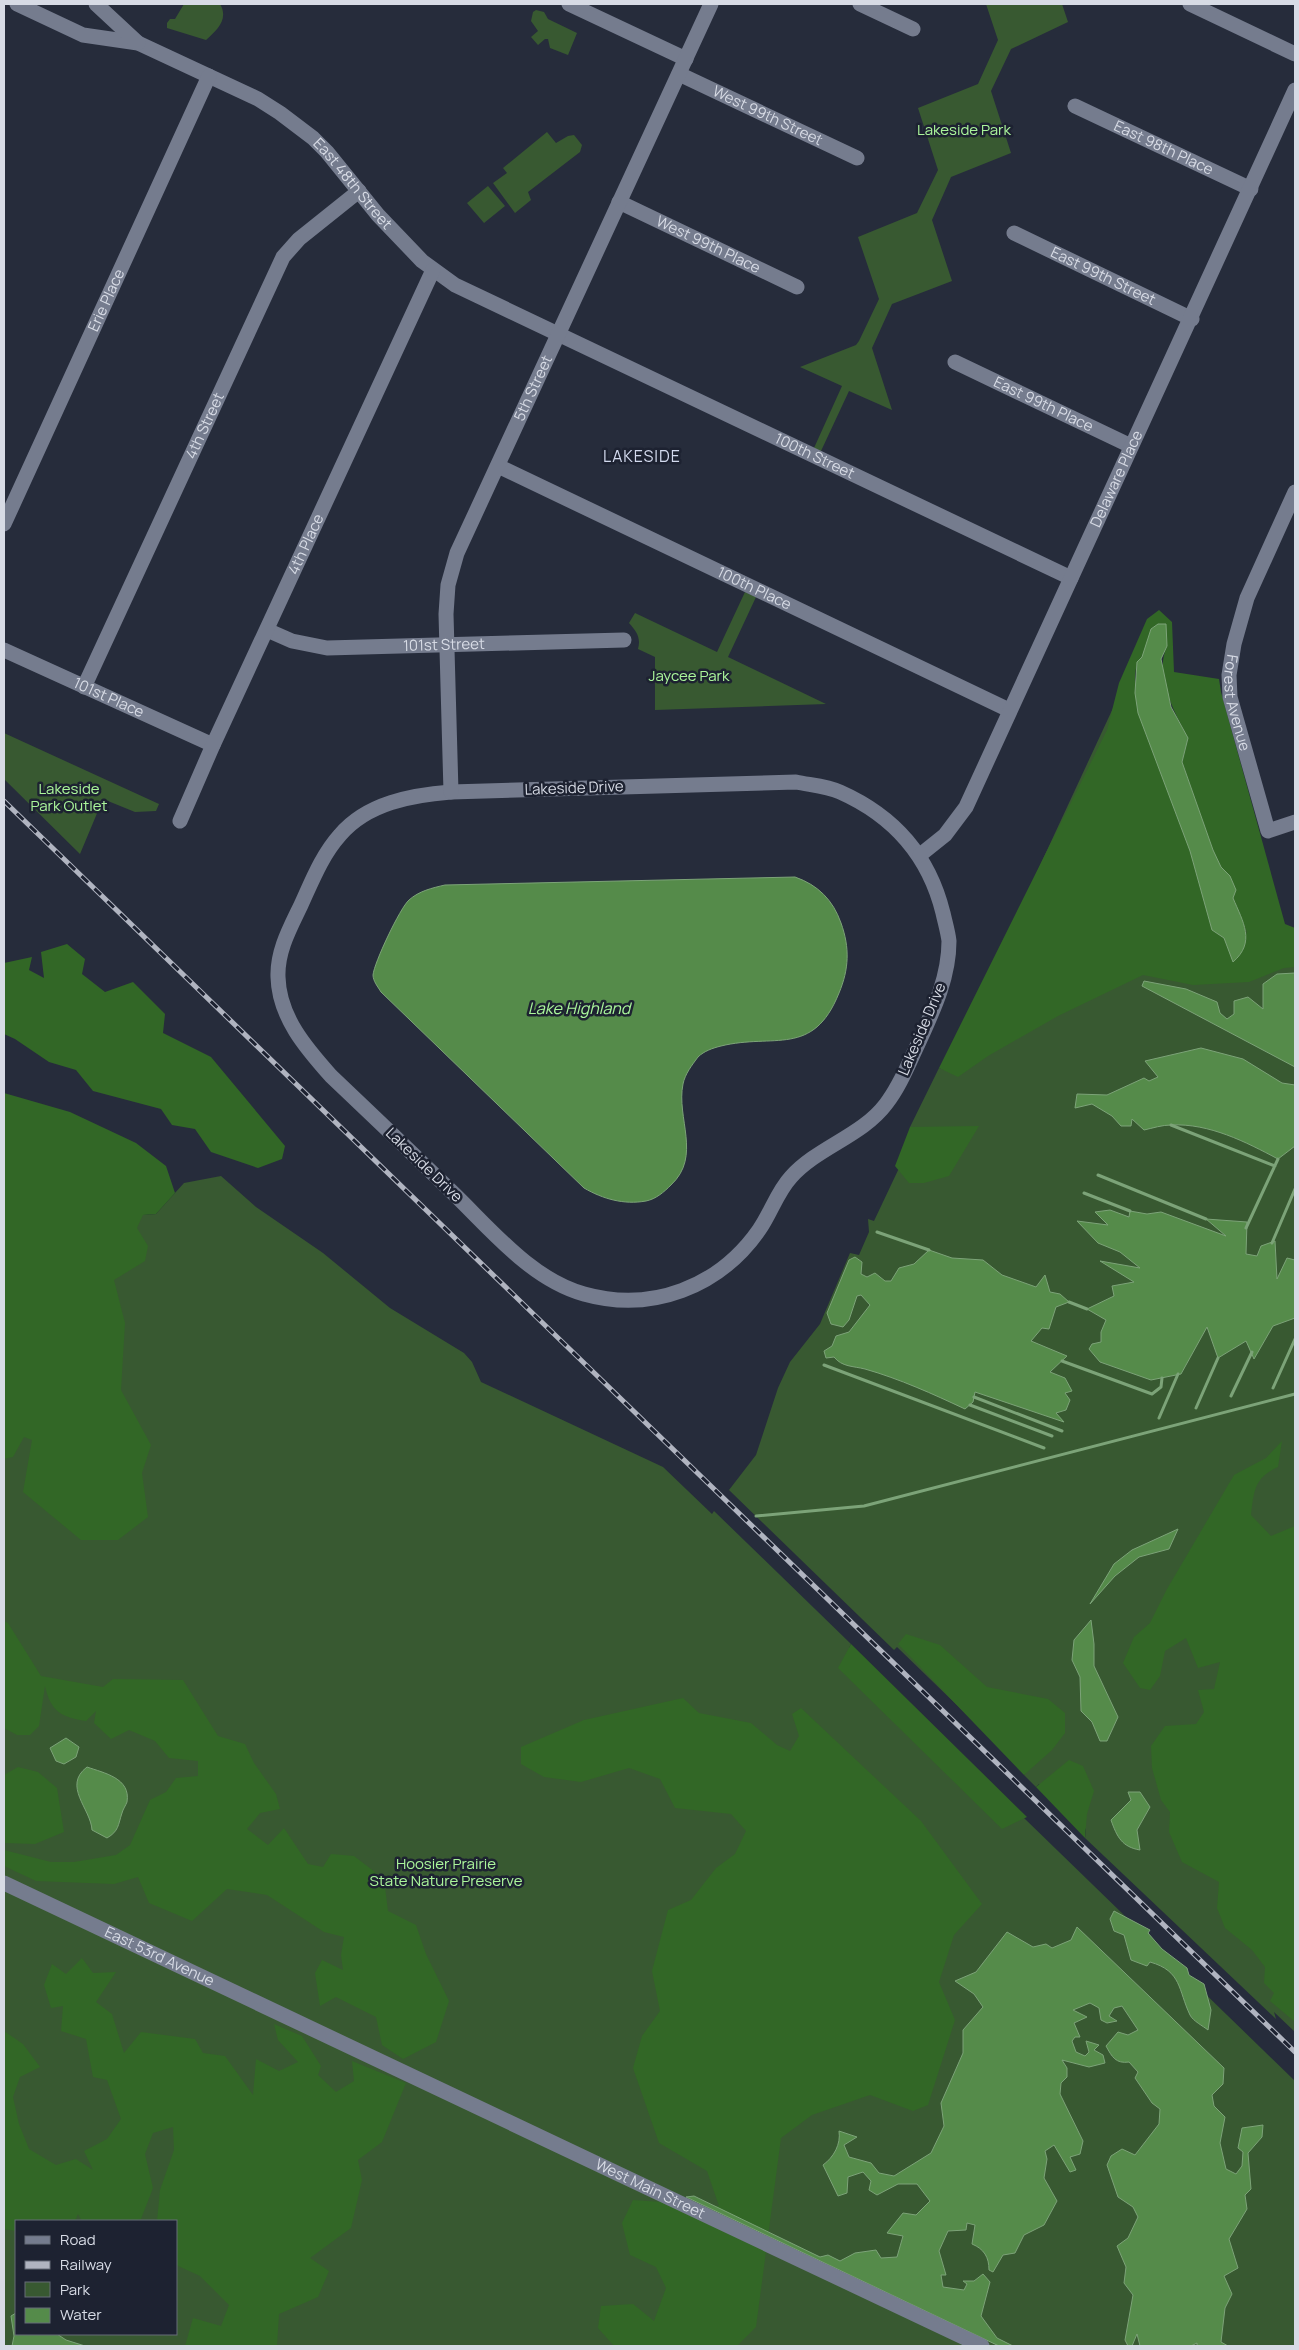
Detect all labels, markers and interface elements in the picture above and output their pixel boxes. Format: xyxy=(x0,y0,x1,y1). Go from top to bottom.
street label: West 99th Street xyxy=(709,80,826,150)
street label: East 98th Place xyxy=(1111,115,1217,180)
park label: Lakeside Park xyxy=(917,119,1012,140)
street label: East 48th Street xyxy=(309,133,397,234)
street label: West 99th Place xyxy=(653,210,764,278)
street label: East 99th Street xyxy=(1047,241,1159,310)
street label: Erie Place xyxy=(82,265,129,335)
street label: 5th Street xyxy=(508,351,557,424)
street label: East 99th Place xyxy=(990,371,1097,437)
street label: 4th Street xyxy=(180,389,229,462)
street label: Delaware Place xyxy=(1085,427,1148,531)
street label: 100th Street xyxy=(771,428,858,484)
district label: LAKESIDE xyxy=(603,445,681,467)
street label: 4th Place xyxy=(282,510,329,578)
street label: 100th Place xyxy=(714,561,795,615)
street label: 101st Street xyxy=(403,633,485,656)
street label: Forest Avenue xyxy=(1219,653,1256,754)
park label: Jaycee Park xyxy=(649,665,730,686)
street label: 101st Place xyxy=(70,672,148,722)
street label: Lakeside Drive xyxy=(524,775,624,800)
park label: Lakeside Park Outlet xyxy=(31,778,107,816)
street label: Lakeside Drive xyxy=(893,979,951,1079)
water label: Lake Highland xyxy=(528,997,633,1019)
street label: Lakeside Drive xyxy=(381,1123,467,1207)
park label: Hoosier Prairie State Nature Preserve xyxy=(370,1853,523,1891)
street label: East 53rd Avenue xyxy=(101,1921,218,1991)
street label: West Main Street xyxy=(592,2153,709,2224)
legend xyxy=(15,2220,178,2335)
text: Road xyxy=(60,2229,96,2250)
text: Railway xyxy=(60,2254,112,2275)
text: Park xyxy=(60,2279,90,2300)
text: Water xyxy=(60,2304,102,2325)

